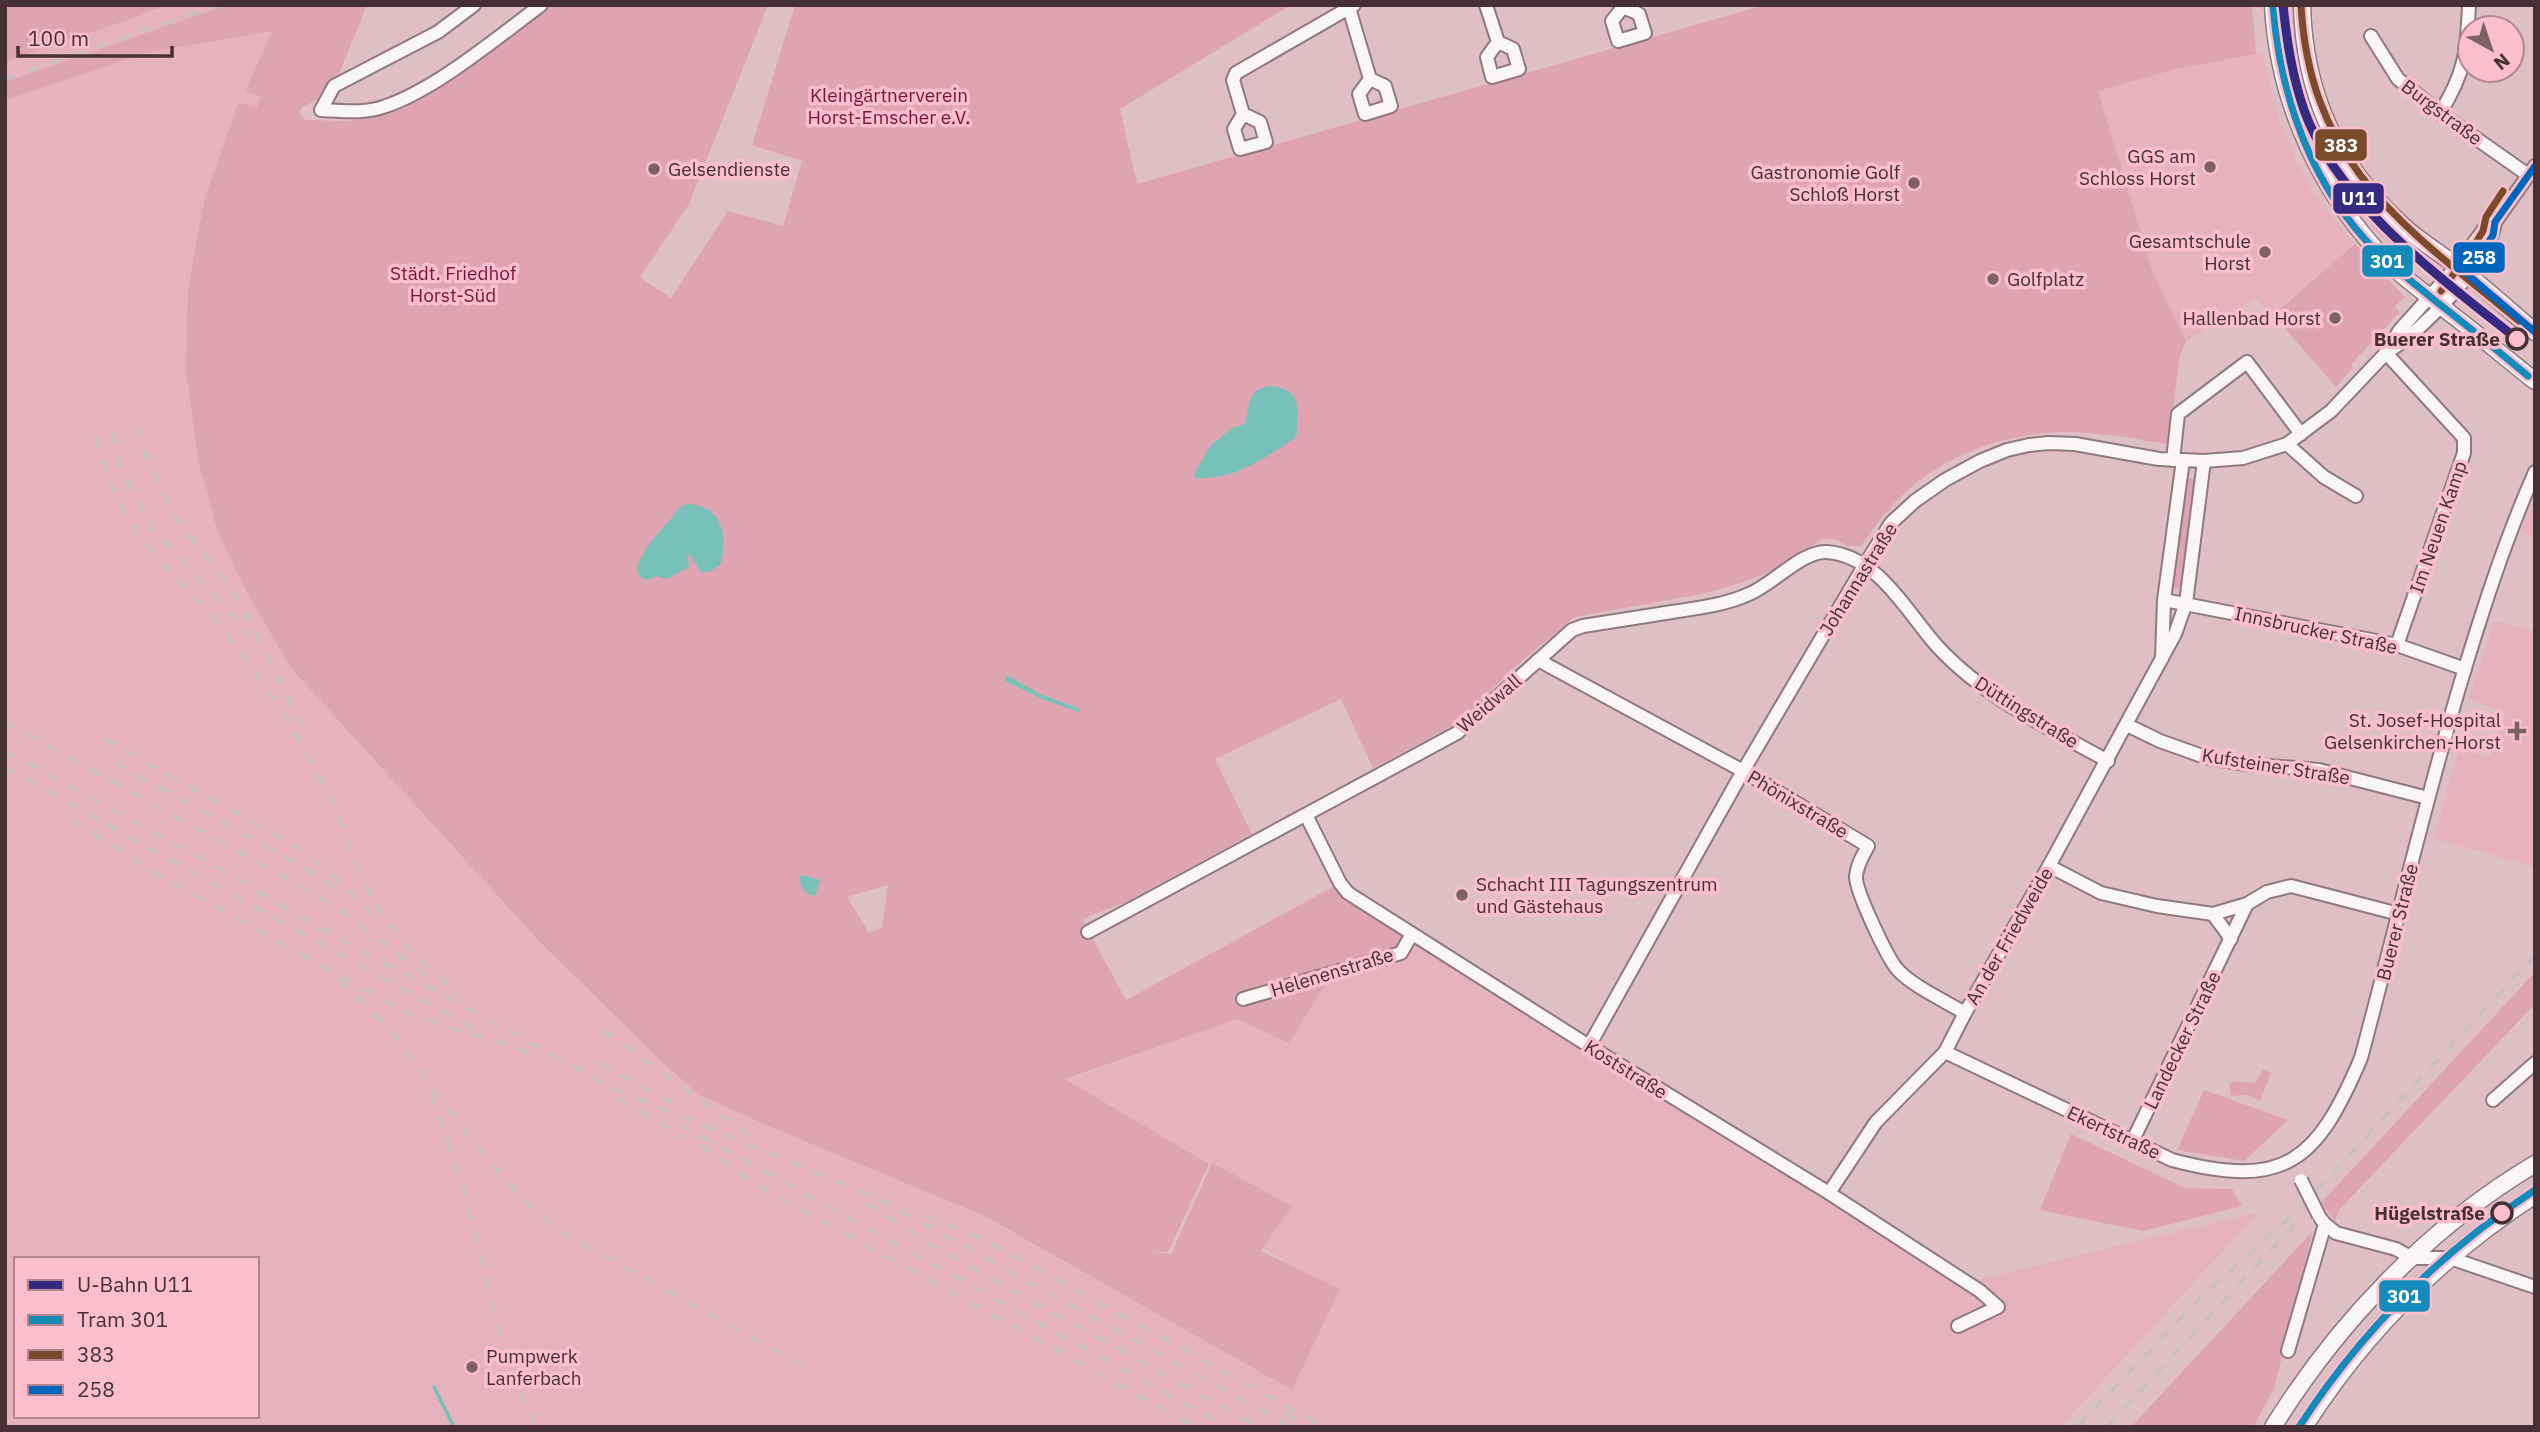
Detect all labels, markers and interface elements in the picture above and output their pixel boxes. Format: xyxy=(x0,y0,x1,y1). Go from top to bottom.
scale bar xyxy=(18,14,172,58)
north arrow xyxy=(2456,14,2526,84)
text: 100 m xyxy=(28,24,89,52)
text: N xyxy=(2489,48,2515,76)
street label: Burgstraße xyxy=(2397,74,2487,150)
park label: Kleingärtnerverein Horst-Emscher e.V. xyxy=(808,83,970,129)
line badge: 383 xyxy=(2314,128,2368,162)
text: 383 xyxy=(2324,133,2358,157)
place label: GGS am Schloss Horst xyxy=(2079,144,2196,190)
place label: Gelsendienste xyxy=(668,157,790,181)
marker: GGS am Schloss Horst xyxy=(2202,159,2218,175)
place label: Gastronomie Golf Schloß Horst xyxy=(1750,160,1900,206)
marker: Gelsendienste xyxy=(646,161,662,177)
marker: Gastronomie Golf Schloß Horst xyxy=(1906,175,1922,191)
line badge: U11 xyxy=(2332,182,2385,215)
text: U11 xyxy=(2341,186,2378,210)
place label: Gesamtschule Horst xyxy=(2129,229,2251,275)
line badge: 258 xyxy=(2452,241,2506,274)
marker: Gesamtschule Horst xyxy=(2257,244,2273,260)
line badge: 301 xyxy=(2361,244,2414,278)
text: 258 xyxy=(2462,245,2496,269)
text: 301 xyxy=(2370,249,2405,273)
park label: Städt. Friedhof Horst-Süd xyxy=(390,261,516,307)
place label: Golfplatz xyxy=(2007,267,2084,291)
marker: Golfplatz xyxy=(1985,271,2001,287)
place label: Hallenbad Horst xyxy=(2182,306,2321,330)
marker: Hallenbad Horst xyxy=(2327,310,2343,326)
place label: Buerer Straße xyxy=(2374,327,2500,351)
marker: Buerer Straße xyxy=(2506,328,2528,350)
street label: Im Neuen Kamp xyxy=(2404,458,2472,596)
street label: Johannastraße xyxy=(1814,518,1902,640)
street label: Innsbrucker Straße xyxy=(2232,601,2400,659)
street label: Weidwall xyxy=(1452,668,1526,738)
street label: Düttingstraße xyxy=(1971,671,2083,753)
place label: St. Josef-Hospital Gelsenkirchen-Horst xyxy=(2324,708,2501,754)
marker: St. Josef-Hospital Gelsenkirchen-Horst xyxy=(2507,721,2527,741)
street label: Kufsteiner Straße xyxy=(2200,742,2352,790)
street label: Phönixstraße xyxy=(1743,764,1853,844)
street label: Buerer Straße xyxy=(2371,861,2423,983)
street label: An der Friedweide xyxy=(1960,863,2058,1009)
place label: Schacht III Tagungszentrum und Gästehaus xyxy=(1476,872,1718,918)
marker: Schacht III Tagungszentrum und Gästehaus xyxy=(1454,887,1470,903)
street label: Helenenstraße xyxy=(1268,942,1396,1002)
street label: Landecker Straße xyxy=(2138,967,2226,1113)
street label: Koststraße xyxy=(1580,1034,1672,1104)
street label: Ekertstraße xyxy=(2063,1100,2165,1164)
place label: Hügelstraße xyxy=(2374,1201,2485,1225)
marker: Hügelstraße xyxy=(2491,1202,2513,1224)
legend xyxy=(14,1257,259,1418)
text: U-Bahn U11 xyxy=(77,1270,193,1298)
line badge: 301 xyxy=(2378,1279,2431,1313)
text: 301 xyxy=(2387,1284,2422,1308)
text: Tram 301 xyxy=(77,1305,168,1333)
text: 383 xyxy=(77,1340,115,1368)
place label: Pumpwerk Lanferbach xyxy=(486,1344,581,1390)
marker: Pumpwerk Lanferbach xyxy=(464,1359,480,1375)
text: 258 xyxy=(77,1375,115,1403)

